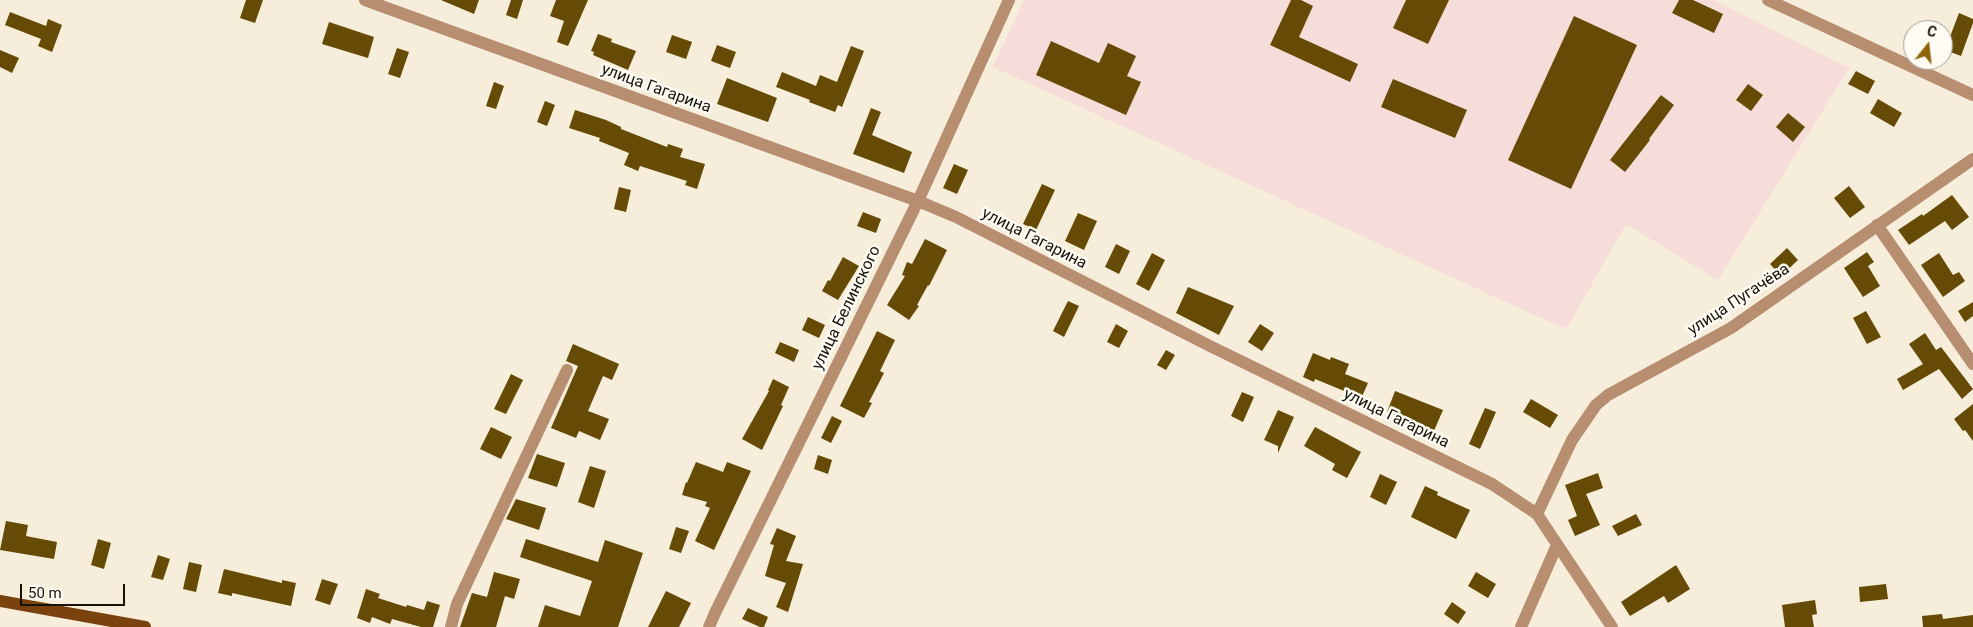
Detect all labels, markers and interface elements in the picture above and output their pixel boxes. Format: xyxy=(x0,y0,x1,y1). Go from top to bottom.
north arrow xyxy=(1903,20,1953,70)
text: С xyxy=(1925,23,1938,40)
street label: улица Гагарина xyxy=(598,60,714,118)
street label: улица Гагарина xyxy=(978,204,1090,274)
street label: улица Белинского xyxy=(809,243,885,373)
street label: улица Пугачёва xyxy=(1685,260,1793,340)
street label: улица Гагарина xyxy=(1340,385,1452,453)
scale bar xyxy=(22,574,128,606)
text: 50 m xyxy=(28,584,62,602)

